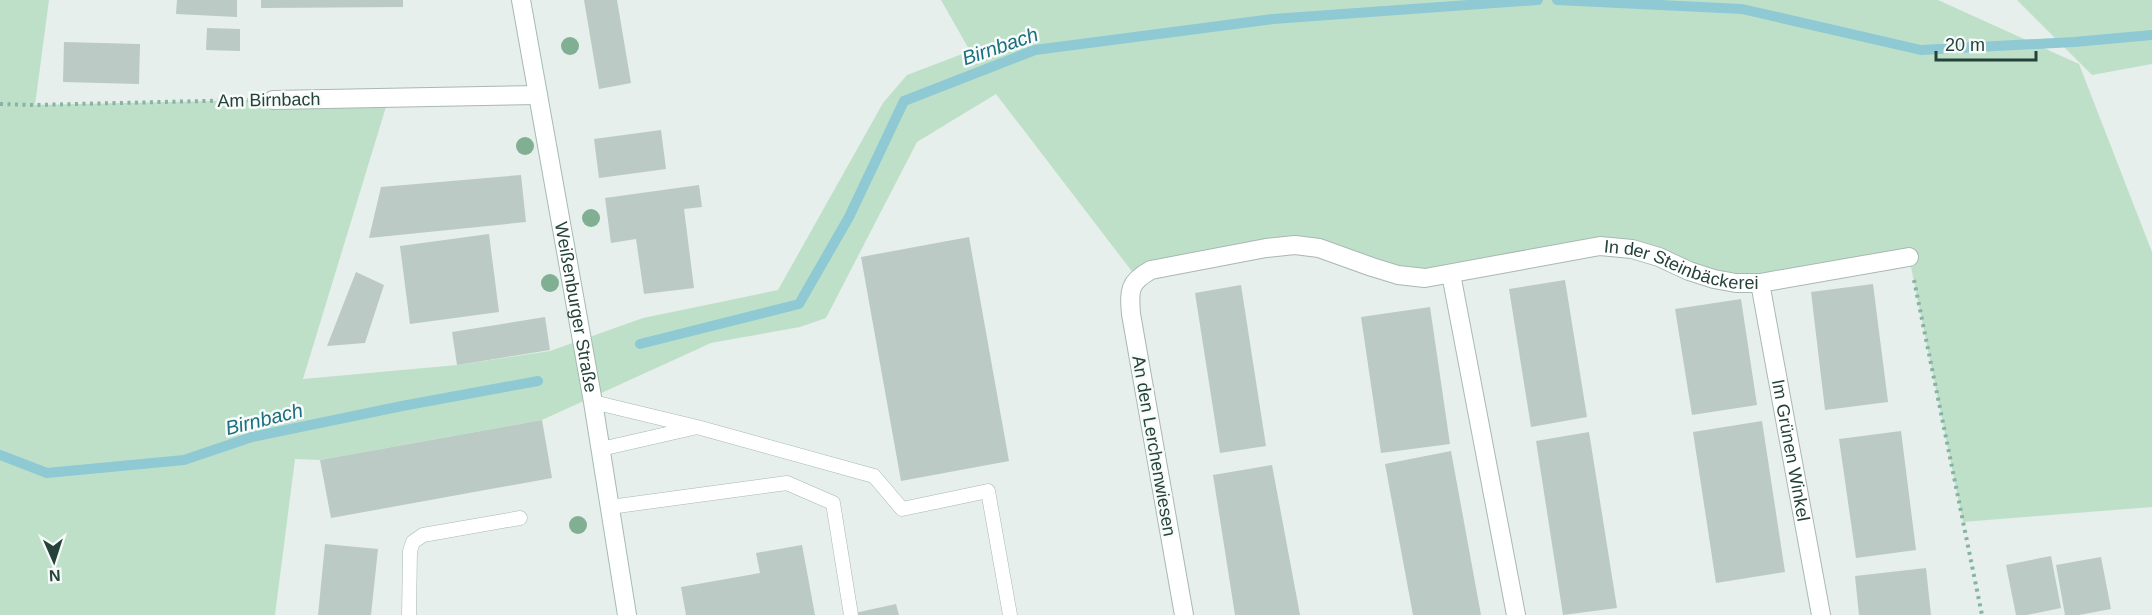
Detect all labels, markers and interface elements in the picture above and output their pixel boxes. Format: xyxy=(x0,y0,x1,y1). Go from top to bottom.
water label: Birnbach xyxy=(959,23,1041,69)
scale bar xyxy=(1936,24,2036,62)
text: 20 m xyxy=(1945,35,1985,55)
street label: Am Birnbach xyxy=(217,89,321,111)
street label: Weißenburger Straße xyxy=(551,220,601,394)
street label: In der Steinbäckerei xyxy=(1603,236,1758,293)
street label: An den Lerchenwiesen xyxy=(1128,354,1180,538)
street label: Im Grünen Winkel xyxy=(1768,378,1814,523)
water label: Birnbach xyxy=(223,399,305,439)
north arrow xyxy=(24,531,84,591)
text: N xyxy=(49,567,61,584)

